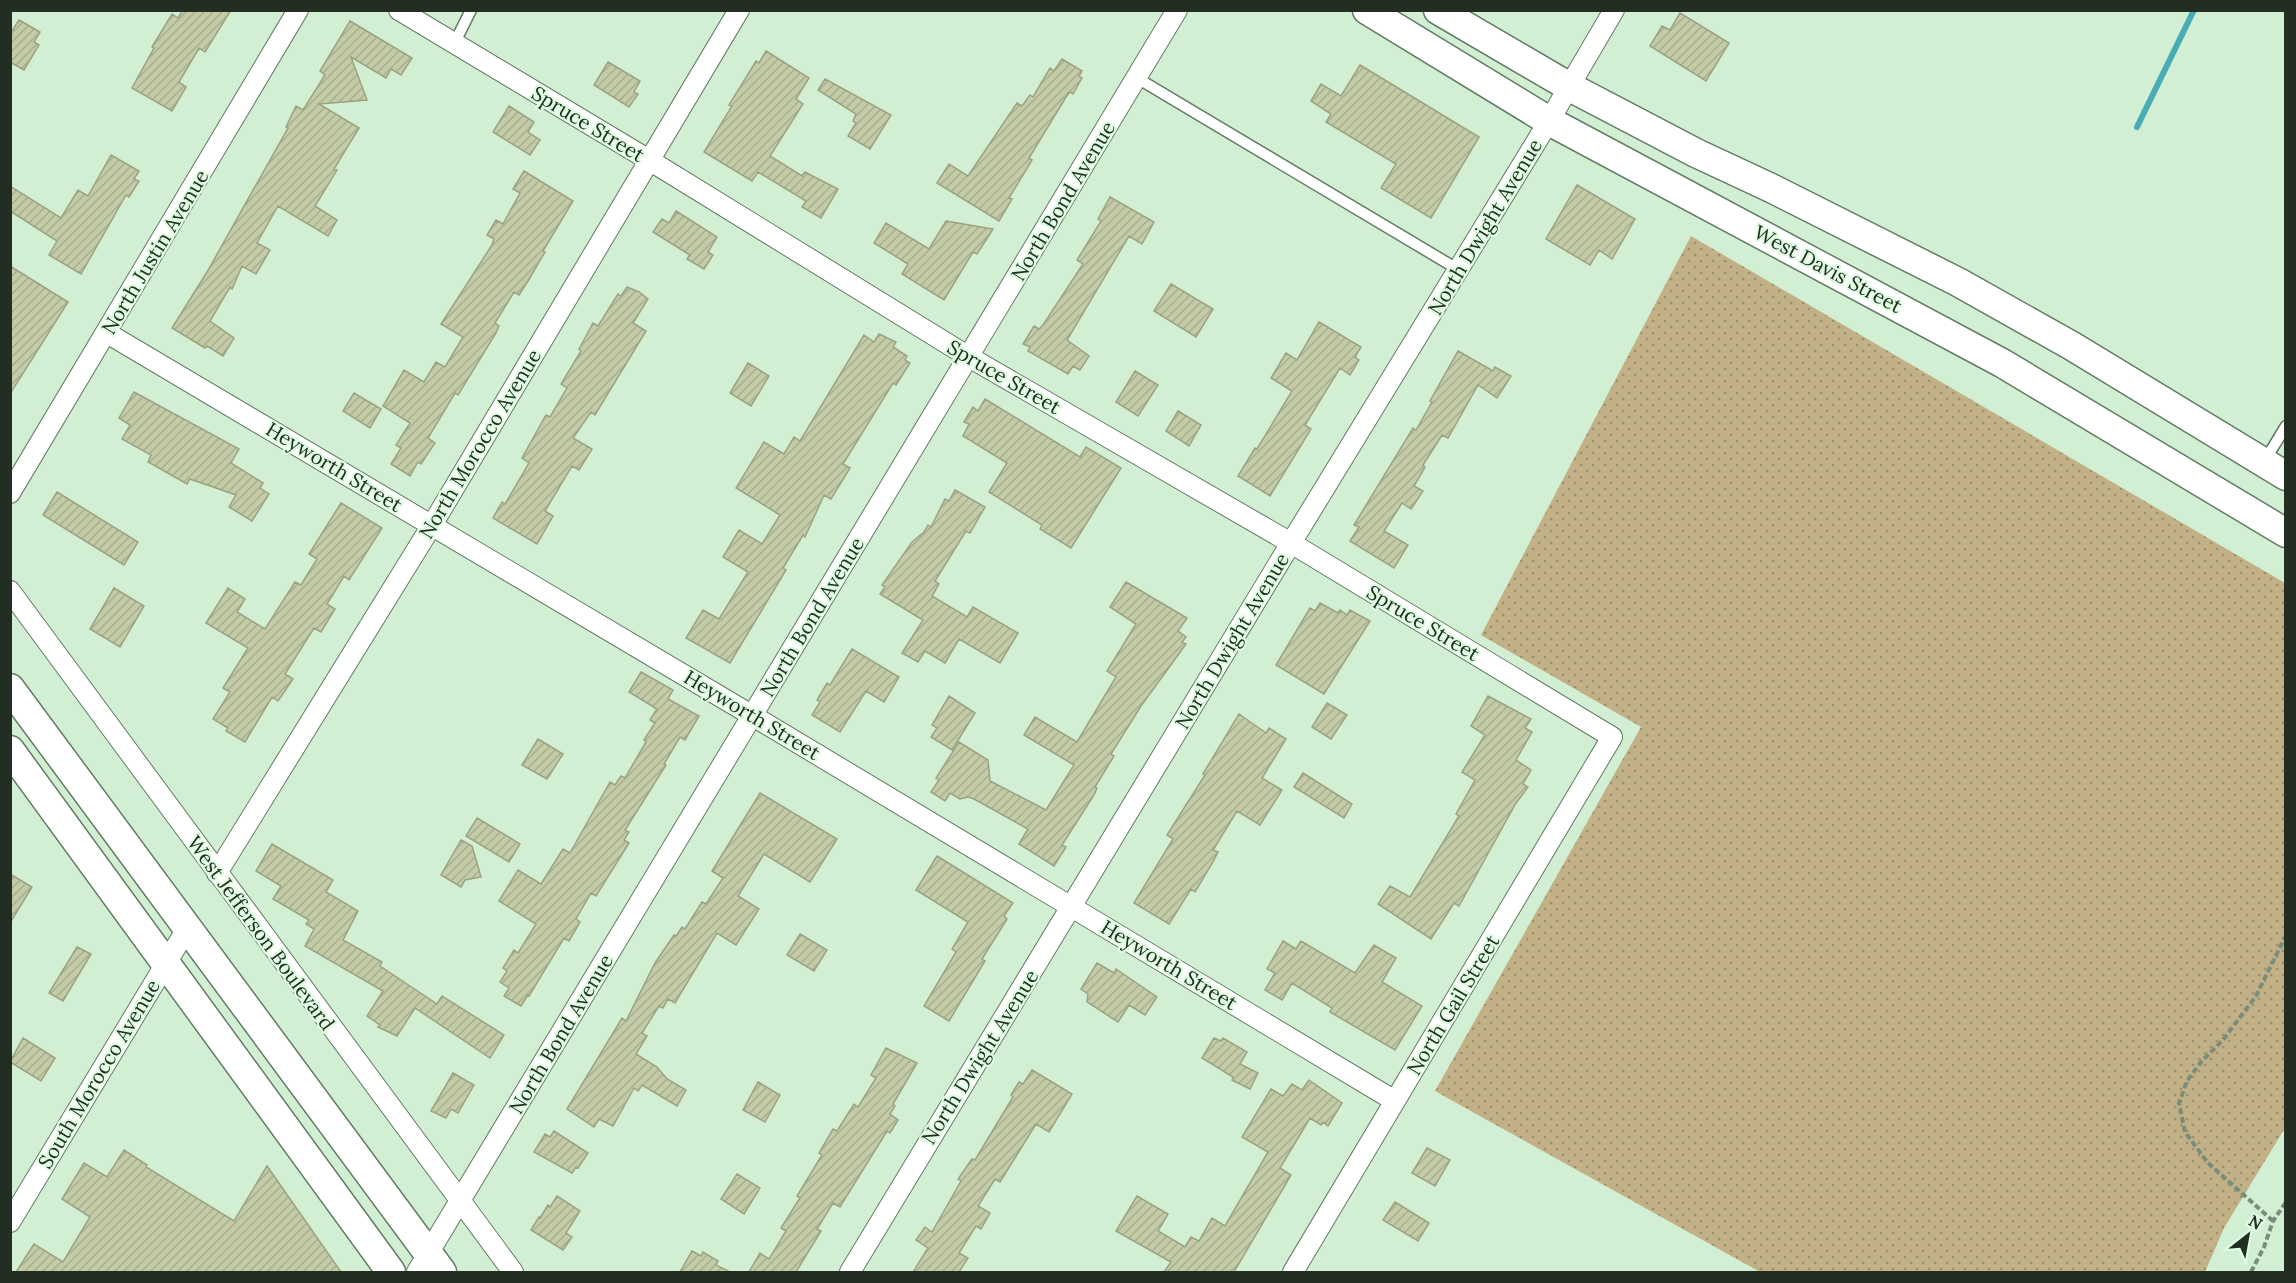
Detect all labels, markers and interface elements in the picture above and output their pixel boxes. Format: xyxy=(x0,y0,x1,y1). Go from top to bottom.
street label: Spruce Street xyxy=(527,80,649,167)
street label: North Bond Avenue xyxy=(1005,116,1120,285)
street label: North Dwight Avenue xyxy=(1422,134,1547,319)
street label: North Justin Avenue xyxy=(95,165,214,339)
street label: West Davis Street xyxy=(1750,219,1907,318)
street label: Spruce Street xyxy=(943,334,1066,419)
street label: North Morocco Avenue xyxy=(413,344,546,543)
street label: Heyworth Street xyxy=(262,416,407,517)
street label: North Bond Avenue xyxy=(754,532,869,701)
street label: North Dwight Avenue xyxy=(1169,548,1294,733)
street label: Spruce Street xyxy=(1362,579,1484,666)
street label: Heyworth Street xyxy=(680,664,825,765)
street label: West Jefferson Boulevard xyxy=(182,830,341,1035)
street label: Heyworth Street xyxy=(1097,914,1242,1015)
street label: North Gail Street xyxy=(1401,930,1504,1079)
street label: North Bond Avenue xyxy=(503,949,618,1118)
street label: North Dwight Avenue xyxy=(916,965,1044,1149)
street label: South Morocco Avenue xyxy=(32,975,165,1173)
north arrow xyxy=(2218,1205,2278,1265)
text: N xyxy=(2245,1210,2266,1234)

